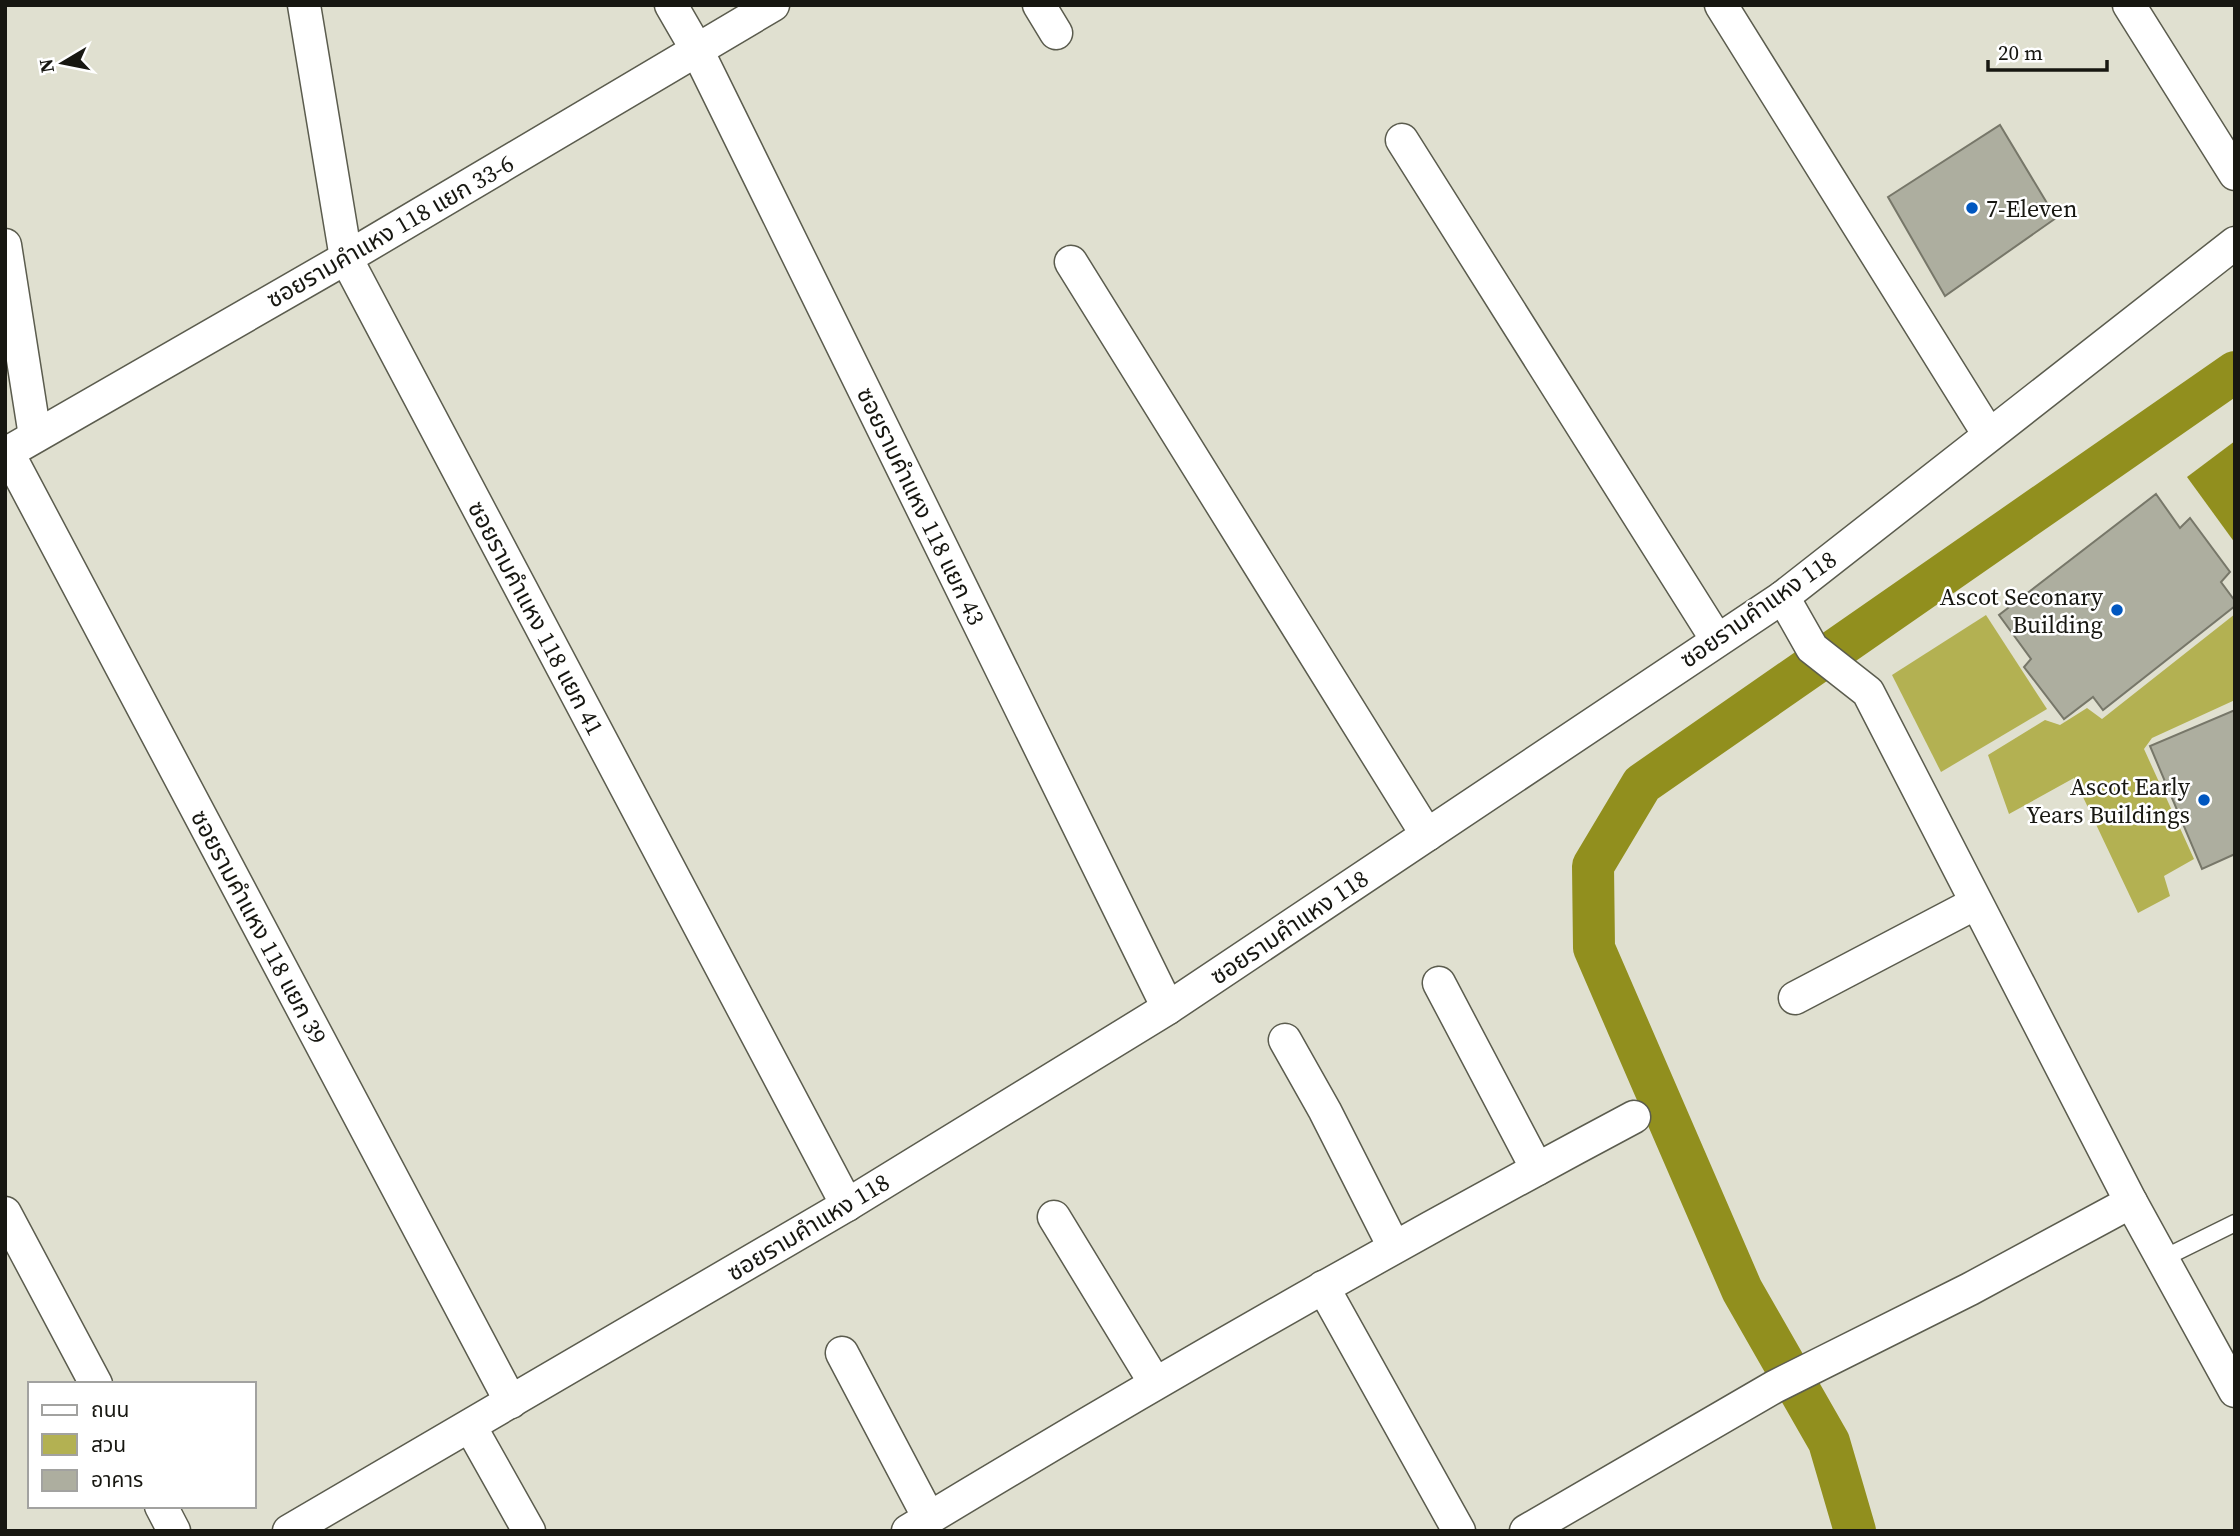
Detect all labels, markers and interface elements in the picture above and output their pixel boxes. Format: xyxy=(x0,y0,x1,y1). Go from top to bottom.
north arrow xyxy=(28,28,98,98)
scale bar xyxy=(1988,28,2107,72)
text: 20 m xyxy=(1998,38,2043,67)
text: N xyxy=(32,57,60,75)
street label: ซอยรามคำแหง 118 แยก 33-6 xyxy=(260,147,520,315)
place label: 7-Eleven xyxy=(1986,192,2078,225)
marker: 7-Eleven xyxy=(1964,200,1980,216)
street label: ซอยรามคำแหง 118 แยก 43 xyxy=(849,381,993,631)
street label: ซอยรามคำแหง 118 แยก 41 xyxy=(460,495,612,741)
street label: ซอยรามคำแหง 118 xyxy=(1673,543,1843,675)
place label: Ascot Seconary Building xyxy=(1940,580,2104,641)
marker: Ascot Seconary Building xyxy=(2109,602,2125,618)
place label: Ascot Early Years Buildings xyxy=(2026,770,2191,831)
marker: Ascot Early Years Buildings xyxy=(2196,792,2212,808)
street label: ซอยรามคำแหง 118 แยก 39 xyxy=(183,804,335,1050)
street label: ซอยรามคำแหง 118 xyxy=(1203,862,1375,992)
street label: ซอยรามคำแหง 118 xyxy=(721,1165,895,1289)
legend xyxy=(28,1382,256,1508)
text: ถนน xyxy=(91,1395,129,1424)
text: สวน xyxy=(91,1430,126,1459)
text: อาคาร xyxy=(91,1465,143,1494)

